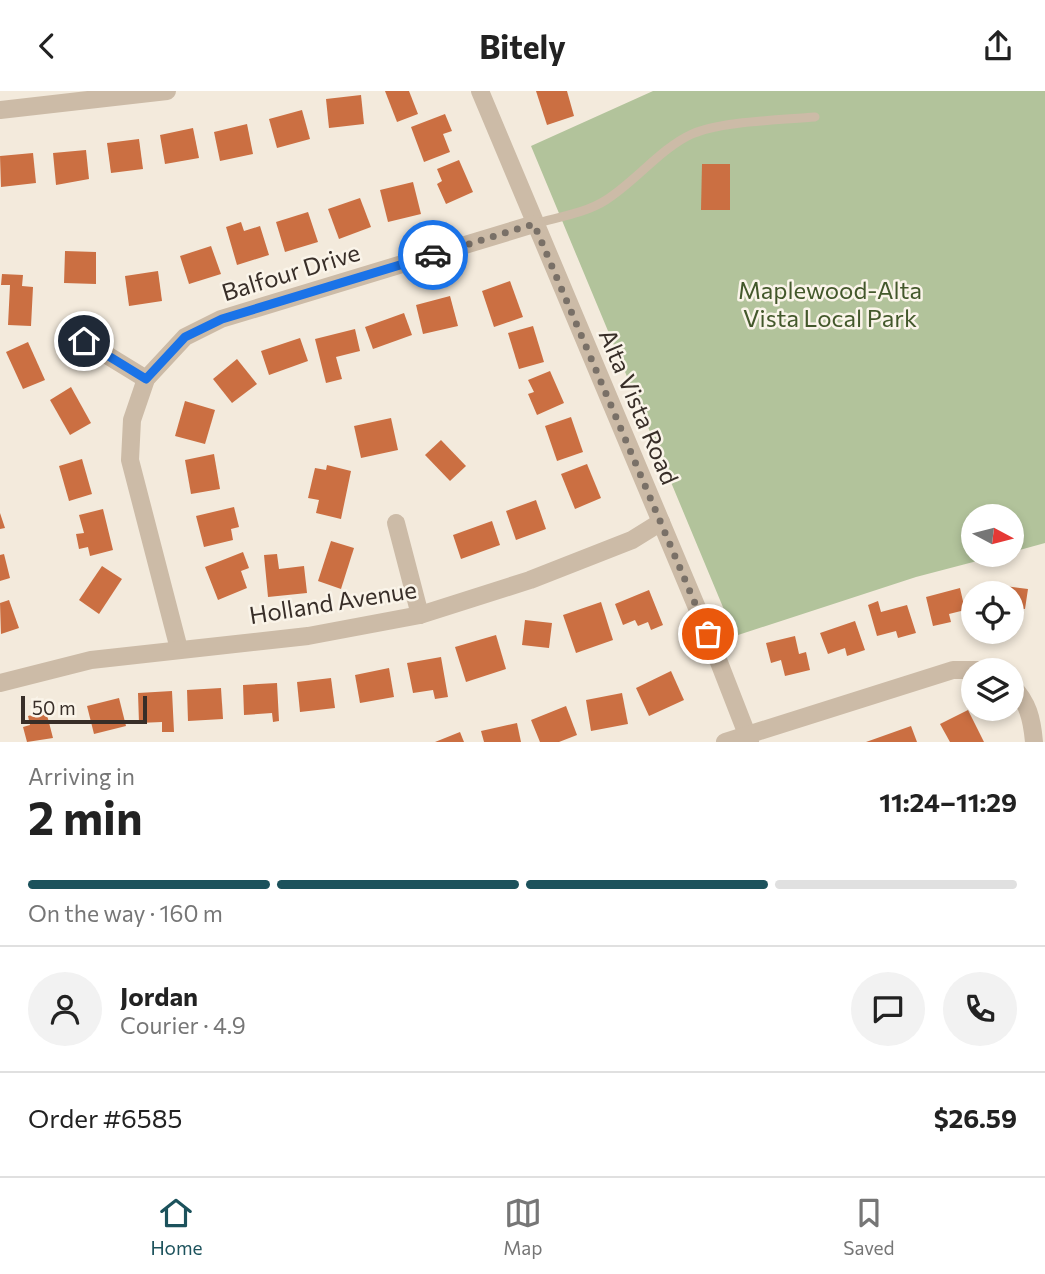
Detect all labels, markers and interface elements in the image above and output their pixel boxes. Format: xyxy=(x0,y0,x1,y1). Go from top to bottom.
text: Bitely xyxy=(479,26,566,66)
icon: back xyxy=(28,27,66,65)
icon: share xyxy=(979,27,1017,65)
courier xyxy=(398,220,468,290)
icon: car xyxy=(414,236,452,274)
street label: Balfour Drive xyxy=(218,237,363,306)
park label: Maplewood-Alta Vista Local Park xyxy=(738,275,922,332)
pin xyxy=(54,311,114,371)
icon: home xyxy=(65,322,103,360)
street label: Alta Vista Road xyxy=(594,324,685,489)
north arrow xyxy=(961,504,1024,567)
map controls xyxy=(961,504,1024,721)
street label: Holland Avenue xyxy=(247,574,419,629)
button: locate xyxy=(961,581,1024,644)
pin xyxy=(678,604,738,664)
icon: bag xyxy=(689,615,727,653)
button: layers xyxy=(961,658,1024,721)
scale bar xyxy=(21,693,147,725)
text: 50 m xyxy=(32,696,76,719)
text: Arriving in xyxy=(28,762,135,790)
text: 11:24–11:29 xyxy=(879,786,1017,817)
text: 2 min xyxy=(28,788,143,844)
text: On the way · 160 m xyxy=(28,899,223,927)
button: person xyxy=(28,972,102,1046)
button: chat xyxy=(851,972,925,1046)
button: phone xyxy=(943,972,1017,1046)
text: Jordan xyxy=(120,980,198,1011)
text: Courier · 4.9 xyxy=(120,1011,246,1039)
text: Order #6585 xyxy=(28,1102,182,1133)
text: $26.59 xyxy=(934,1102,1017,1133)
tab: Home xyxy=(150,1194,203,1259)
tab: Map xyxy=(503,1194,543,1259)
tab: Saved xyxy=(843,1194,895,1259)

